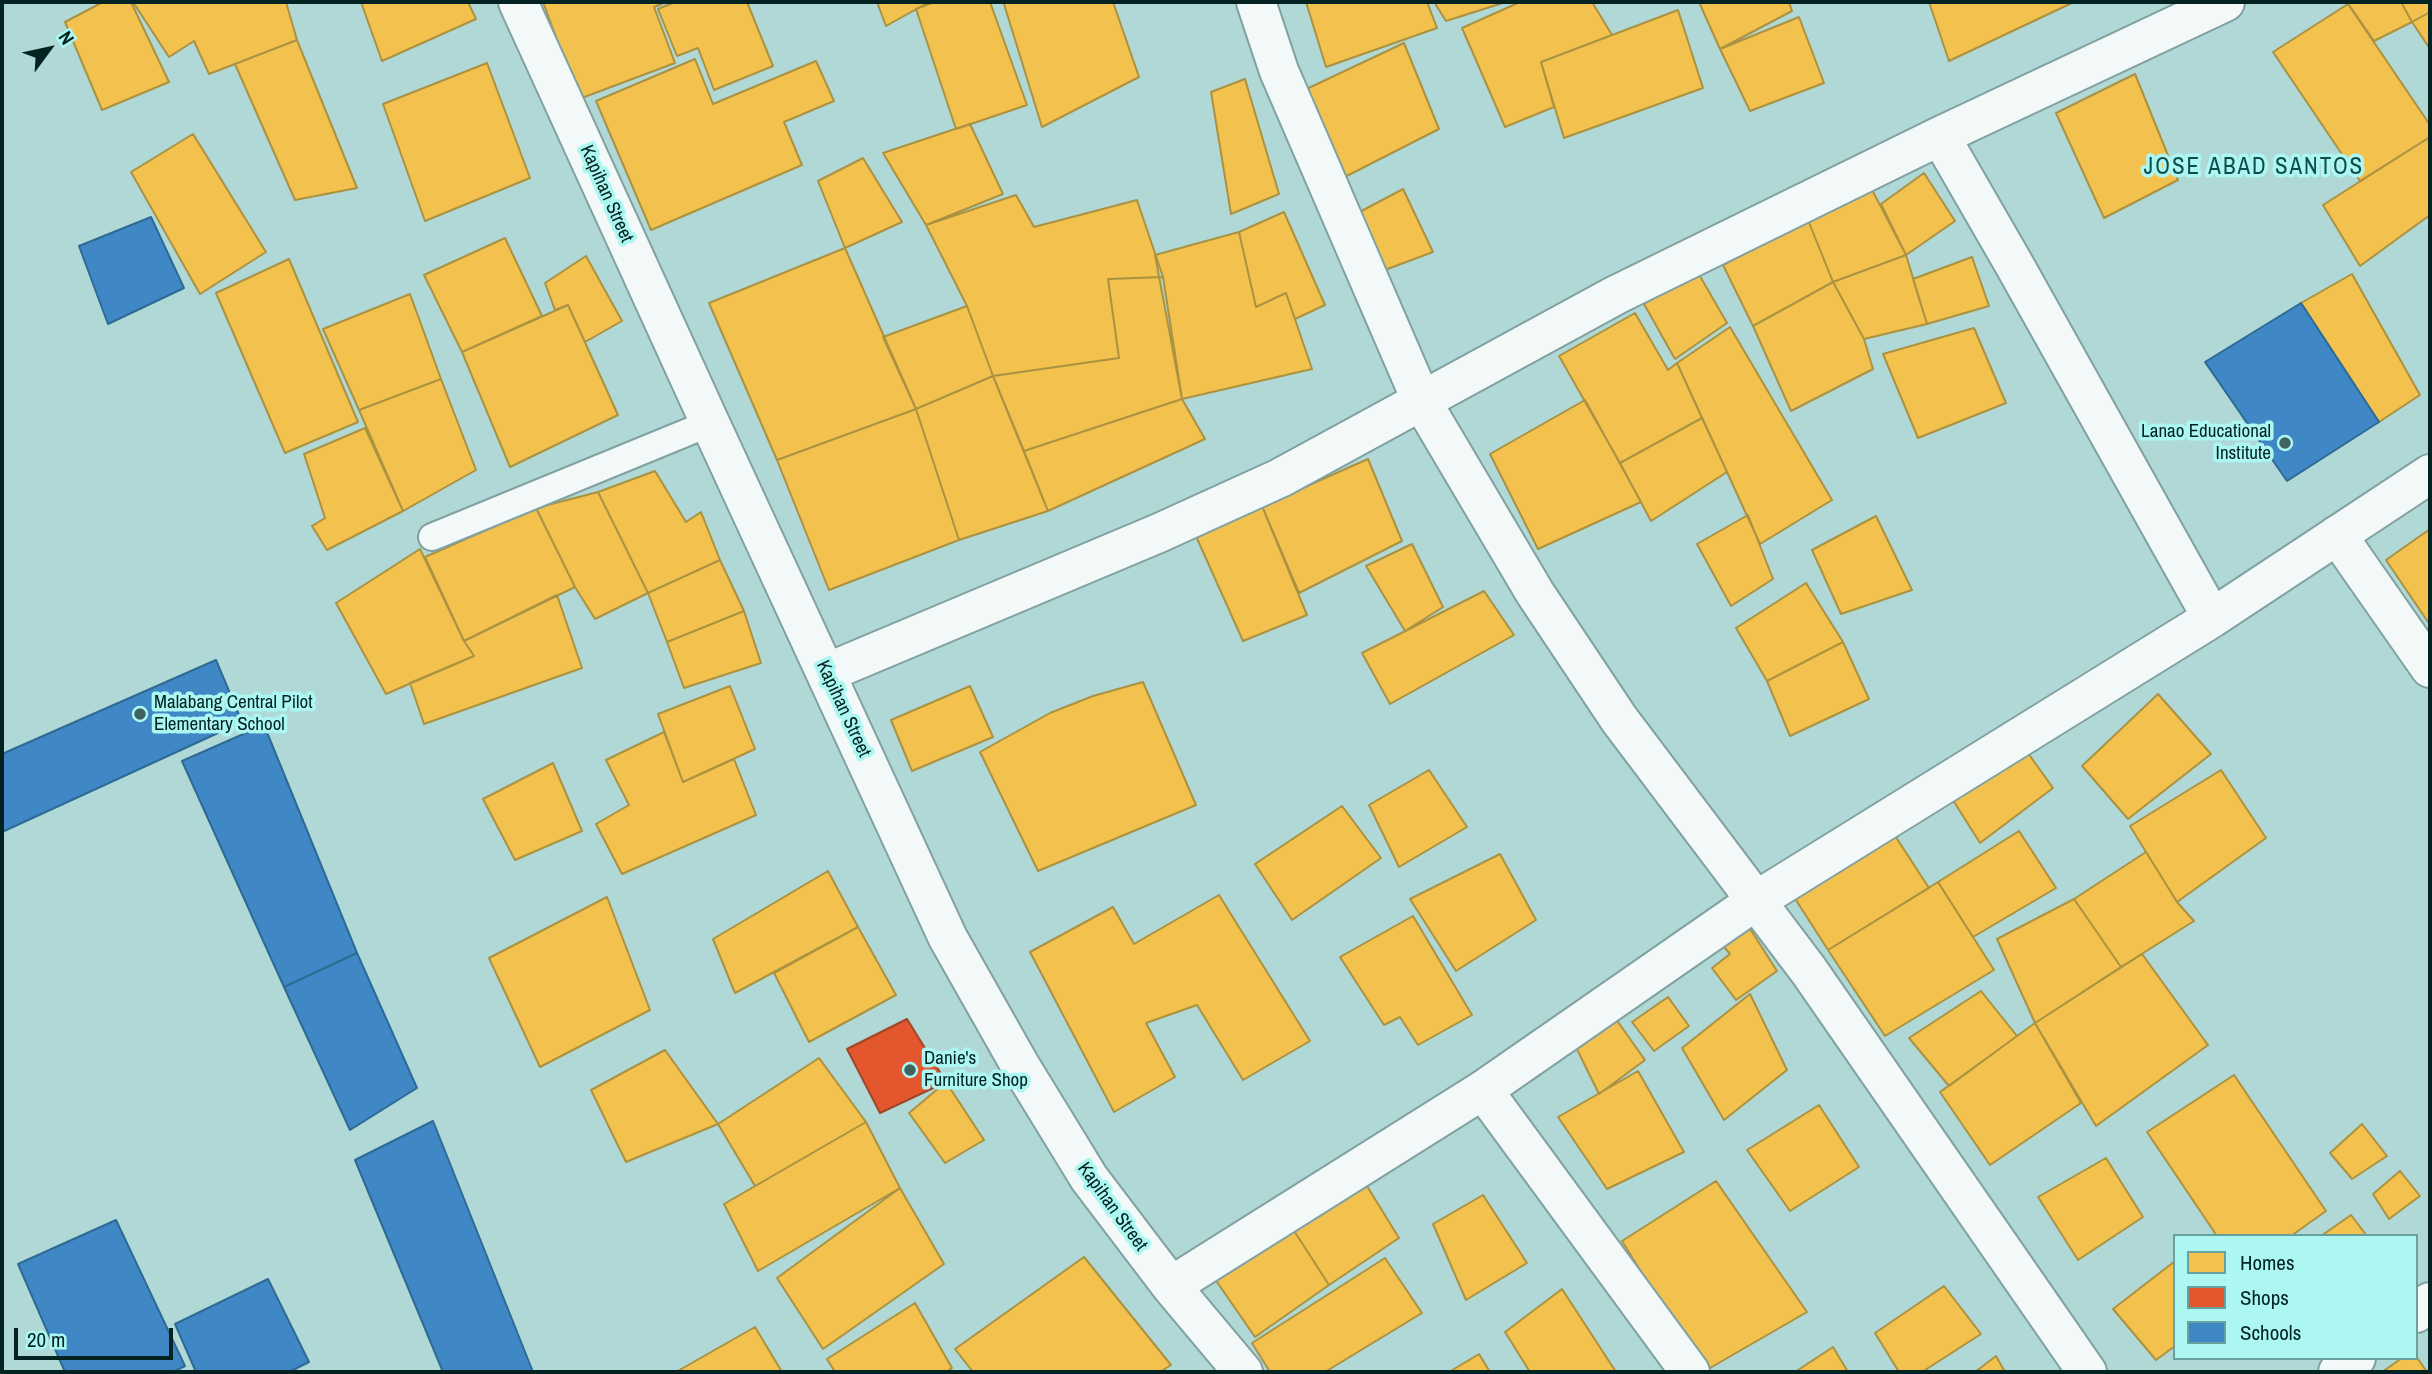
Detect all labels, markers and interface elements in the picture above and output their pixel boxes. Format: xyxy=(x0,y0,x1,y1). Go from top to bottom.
north arrow xyxy=(14,14,84,84)
text: N xyxy=(53,26,81,49)
street label: Kapihan Street xyxy=(574,142,638,246)
district label: JOSE ABAD SANTOS xyxy=(2146,154,2362,182)
place label: Lanao Educational Institute xyxy=(2141,421,2271,465)
marker: Lanao Educational Institute xyxy=(2277,435,2293,451)
street label: Kapihan Street xyxy=(811,657,875,761)
place label: Malabang Central Pilot Elementary School xyxy=(154,692,312,736)
marker: Malabang Central Pilot Elementary School xyxy=(132,706,148,722)
place label: Danie's Furniture Shop xyxy=(924,1048,1028,1092)
marker: Danie's Furniture Shop xyxy=(902,1062,918,1078)
street label: Kapihan Street xyxy=(1072,1158,1152,1256)
legend xyxy=(2173,1234,2418,1360)
text: Homes xyxy=(2240,1248,2295,1277)
text: Shops xyxy=(2240,1283,2289,1312)
scale bar xyxy=(18,1314,177,1358)
text: Schools xyxy=(2240,1318,2301,1347)
text: 20 m xyxy=(27,1325,65,1354)

